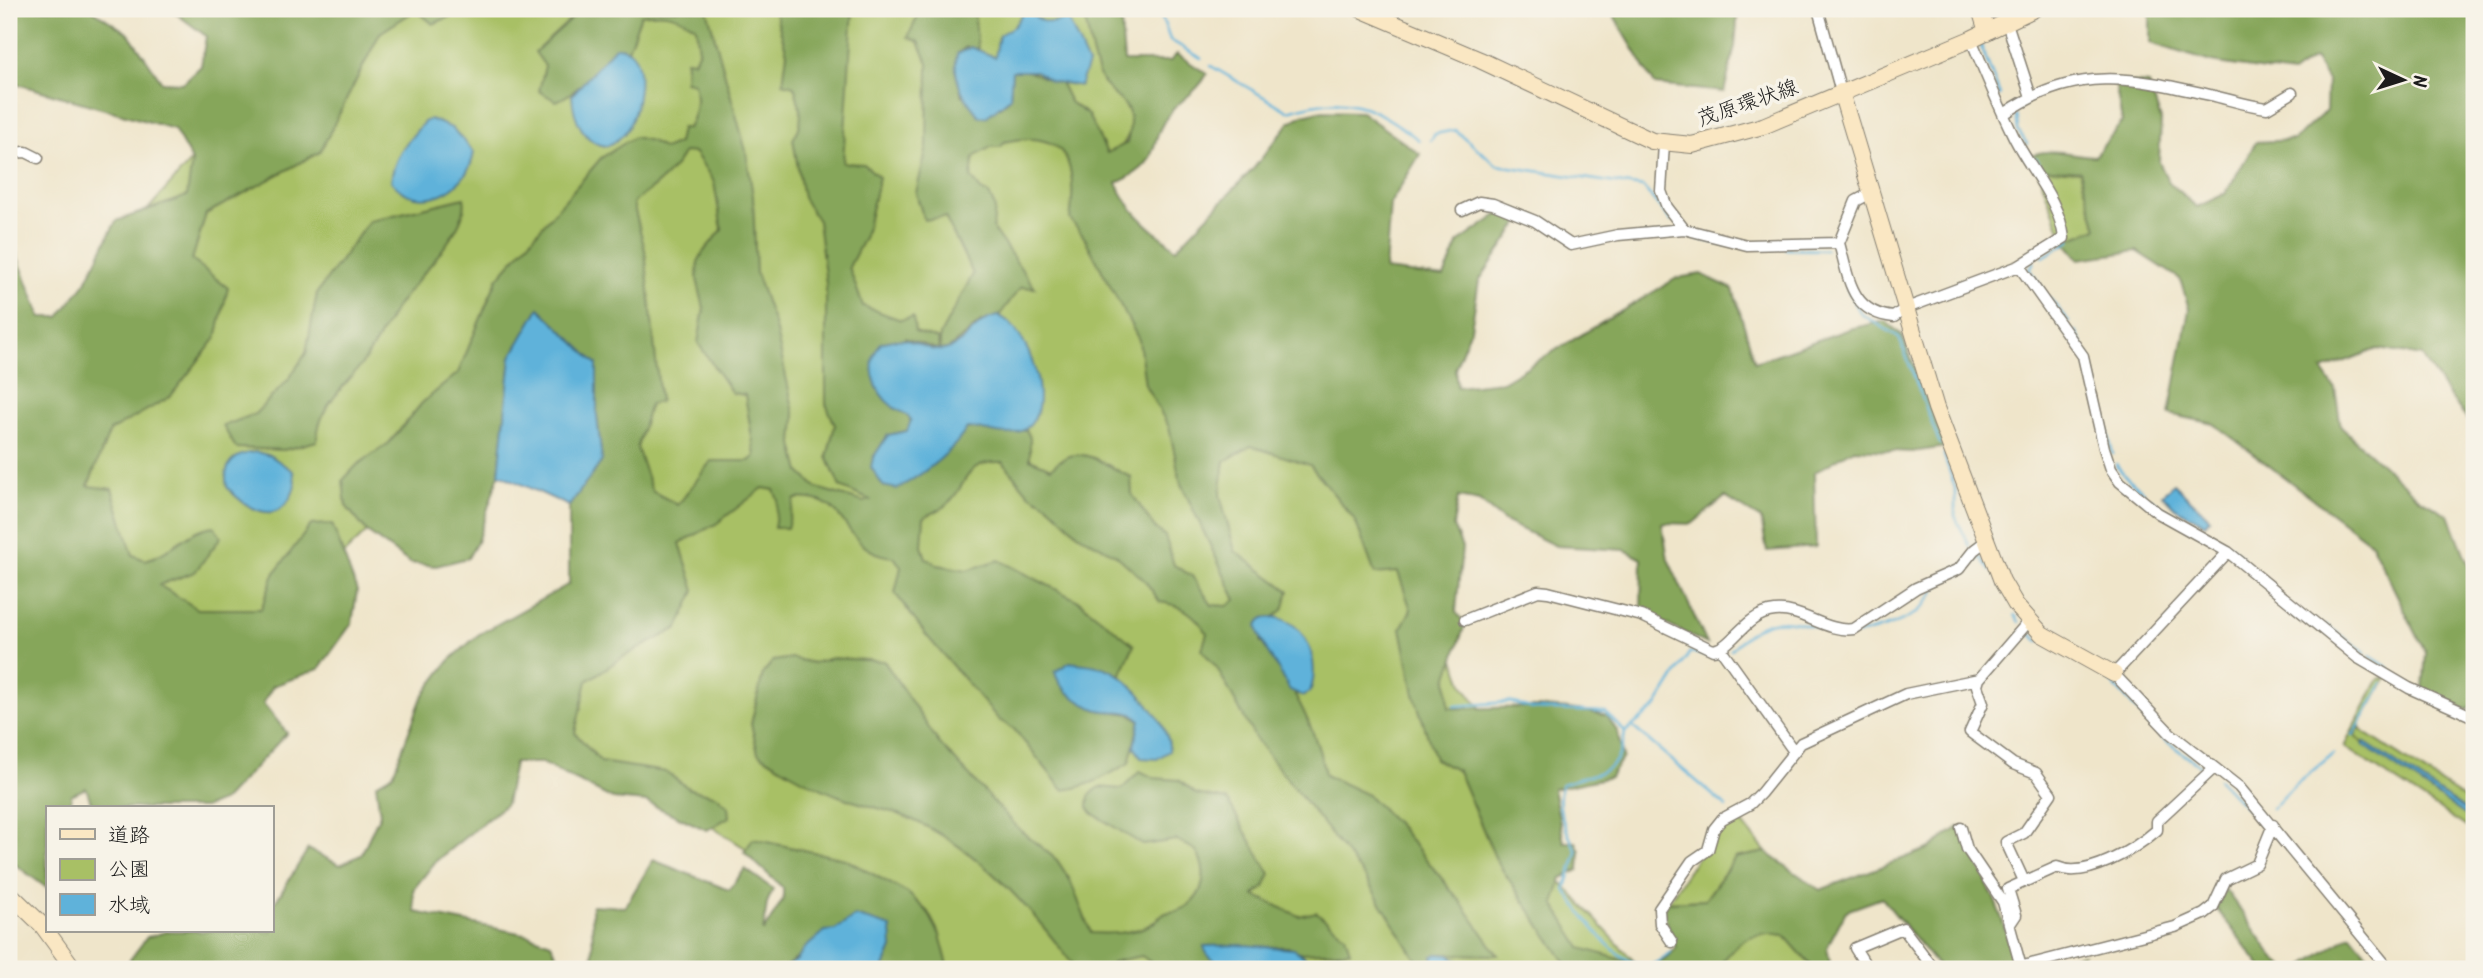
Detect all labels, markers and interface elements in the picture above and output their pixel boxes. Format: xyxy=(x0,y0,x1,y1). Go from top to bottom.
north arrow xyxy=(2368,46,2438,116)
street label: 茂原環状線 xyxy=(1693,71,1803,137)
text: N xyxy=(2403,74,2433,88)
legend xyxy=(46,806,273,932)
text: 道路 xyxy=(108,820,150,853)
text: 公園 xyxy=(108,854,150,887)
text: 水域 xyxy=(108,890,150,923)

